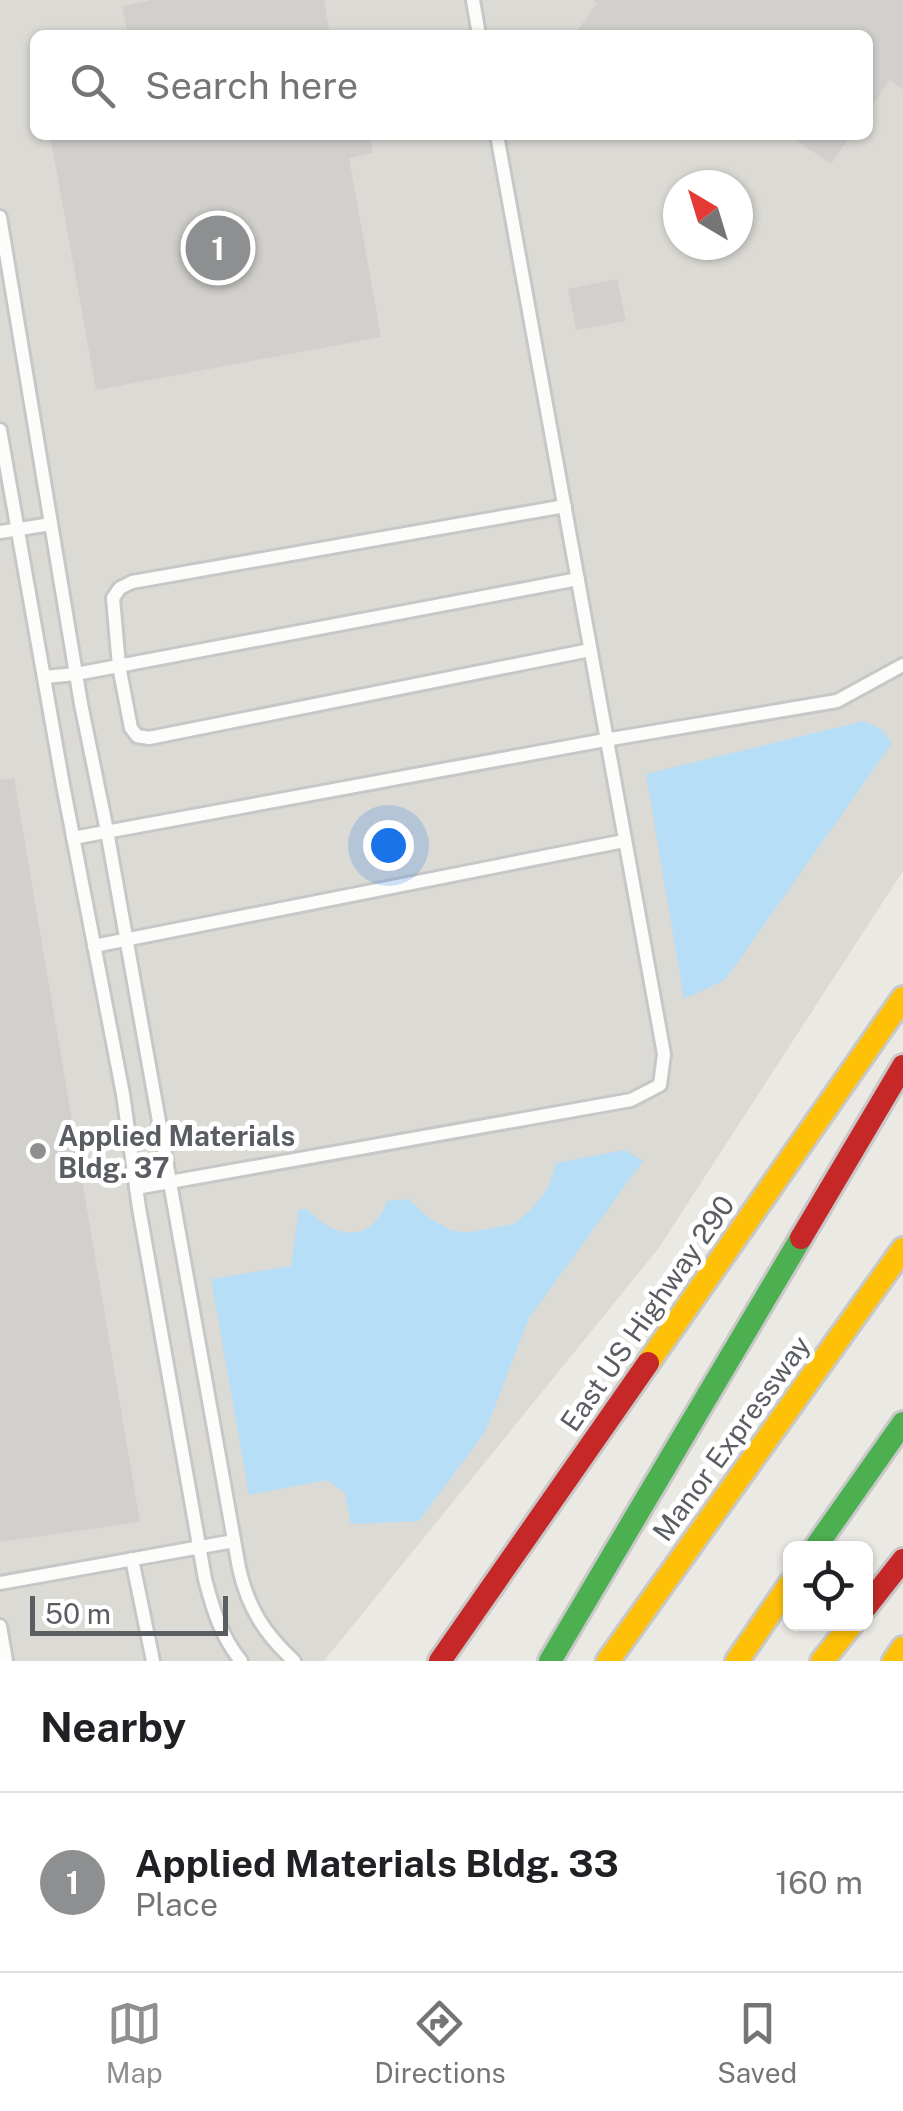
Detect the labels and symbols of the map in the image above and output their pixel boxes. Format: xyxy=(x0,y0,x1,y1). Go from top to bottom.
north arrow xyxy=(663,170,753,260)
pin: 1 xyxy=(186,210,250,286)
your location xyxy=(363,820,414,871)
place label: Applied Materials Bldg. 37 xyxy=(58,1119,295,1184)
marker: Applied Materials Bldg. 37 xyxy=(27,1140,49,1162)
street label: East US Highway 290 xyxy=(553,1189,741,1437)
street label: Manor Expressway xyxy=(645,1329,817,1547)
scale bar xyxy=(30,1591,228,1636)

